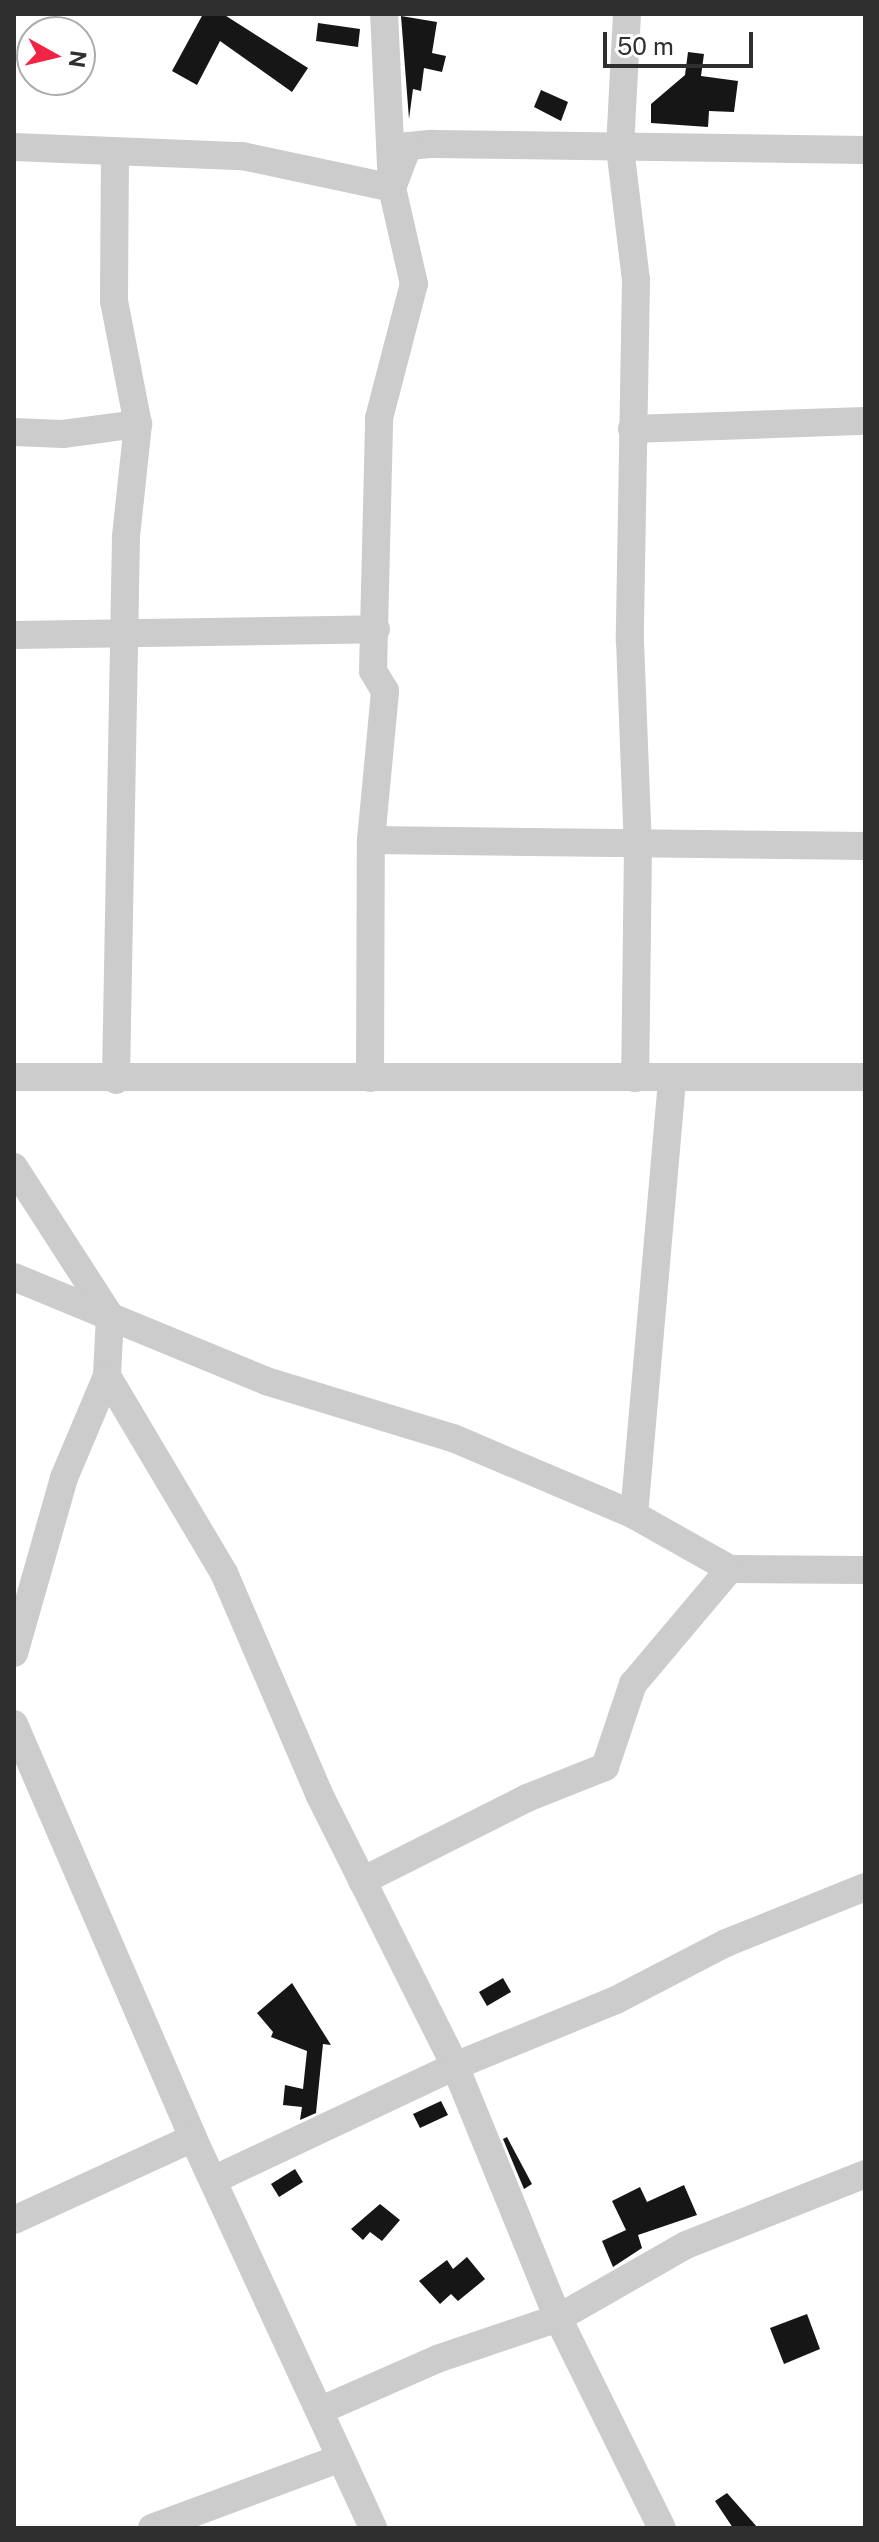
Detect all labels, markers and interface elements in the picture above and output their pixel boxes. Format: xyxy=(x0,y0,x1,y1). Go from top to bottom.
north arrow xyxy=(16,16,96,96)
scale bar xyxy=(607,16,757,66)
text: 50 m xyxy=(617,32,674,60)
text: N xyxy=(64,49,92,69)

